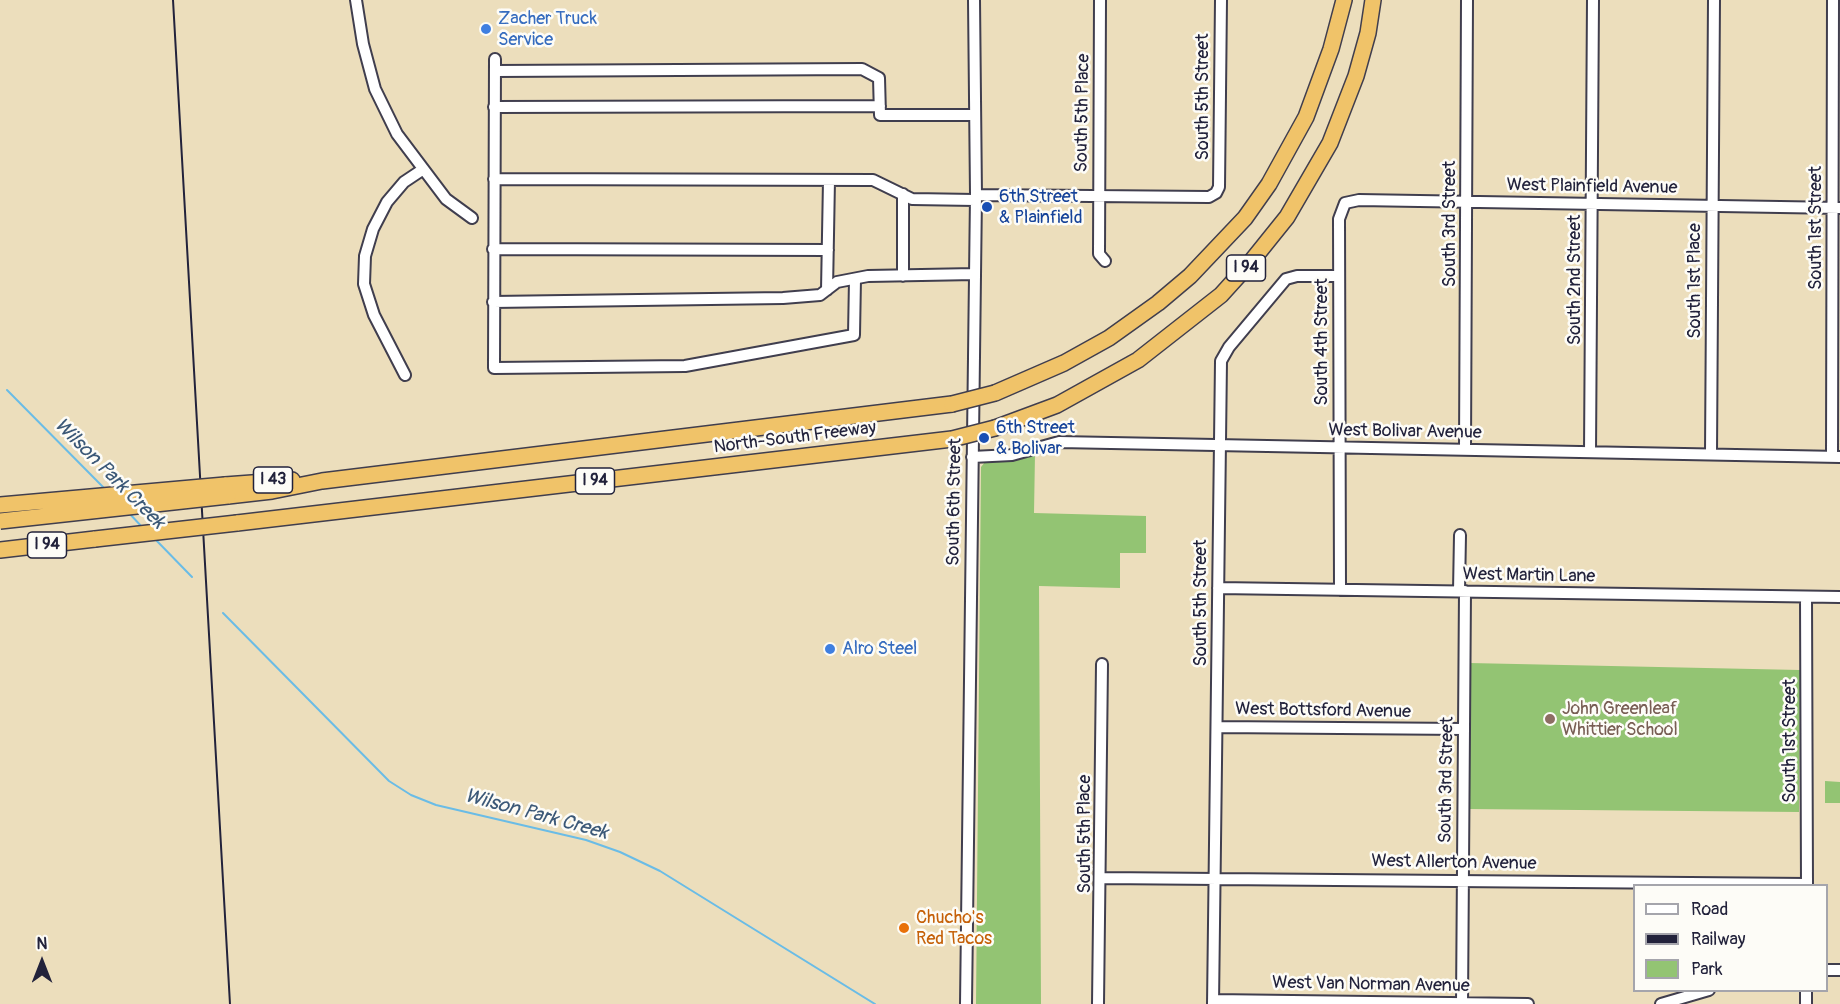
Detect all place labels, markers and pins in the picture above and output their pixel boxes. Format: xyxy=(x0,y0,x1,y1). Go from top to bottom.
place label: Zacher Truck Service xyxy=(498,8,597,50)
marker: Zacher Truck Service xyxy=(479,22,493,36)
place label: 6th Street & Plainfield xyxy=(999,186,1082,228)
marker: 6th Street & Plainfield xyxy=(980,200,994,214)
place label: 6th Street & Bolivar xyxy=(996,417,1075,460)
marker: 6th Street & Bolivar xyxy=(977,431,991,445)
place label: Alro Steel xyxy=(842,638,917,660)
marker: Alro Steel xyxy=(823,642,837,656)
place label: John Greenleaf Whittier School xyxy=(1562,698,1678,740)
marker: John Greenleaf Whittier School xyxy=(1543,712,1557,726)
place label: Chucho's Red Tacos xyxy=(916,907,992,950)
marker: Chucho's Red Tacos xyxy=(897,921,911,935)

